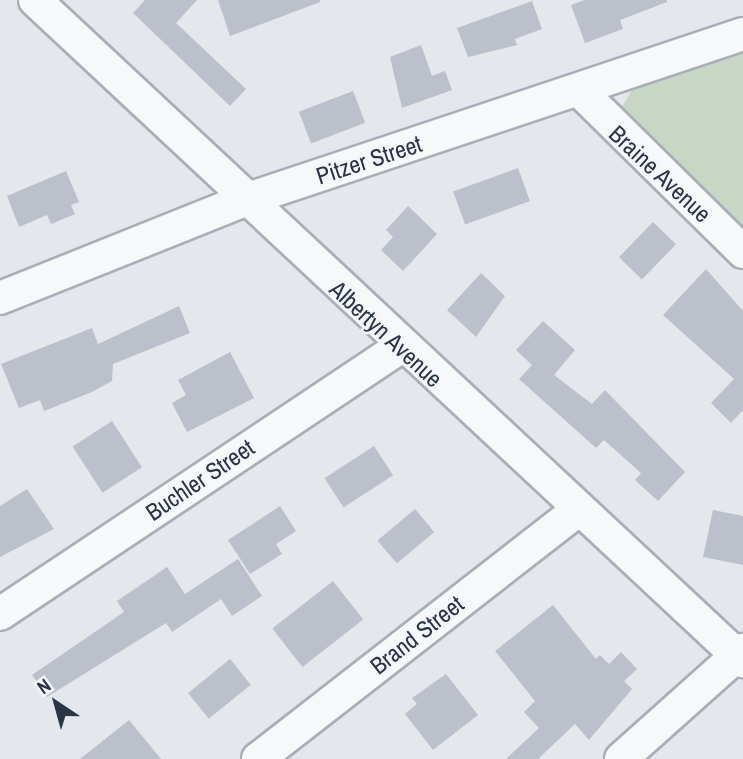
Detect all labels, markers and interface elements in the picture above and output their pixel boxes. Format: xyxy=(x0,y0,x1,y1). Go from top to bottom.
street label: Braine Avenue xyxy=(603,119,717,229)
street label: Pitzer Street xyxy=(313,129,425,191)
street label: Albertyn Avenue xyxy=(323,274,449,394)
street label: Buchler Street xyxy=(140,433,260,527)
street label: Brand Street xyxy=(365,590,469,680)
north arrow xyxy=(21,668,91,738)
text: N xyxy=(31,672,56,700)

